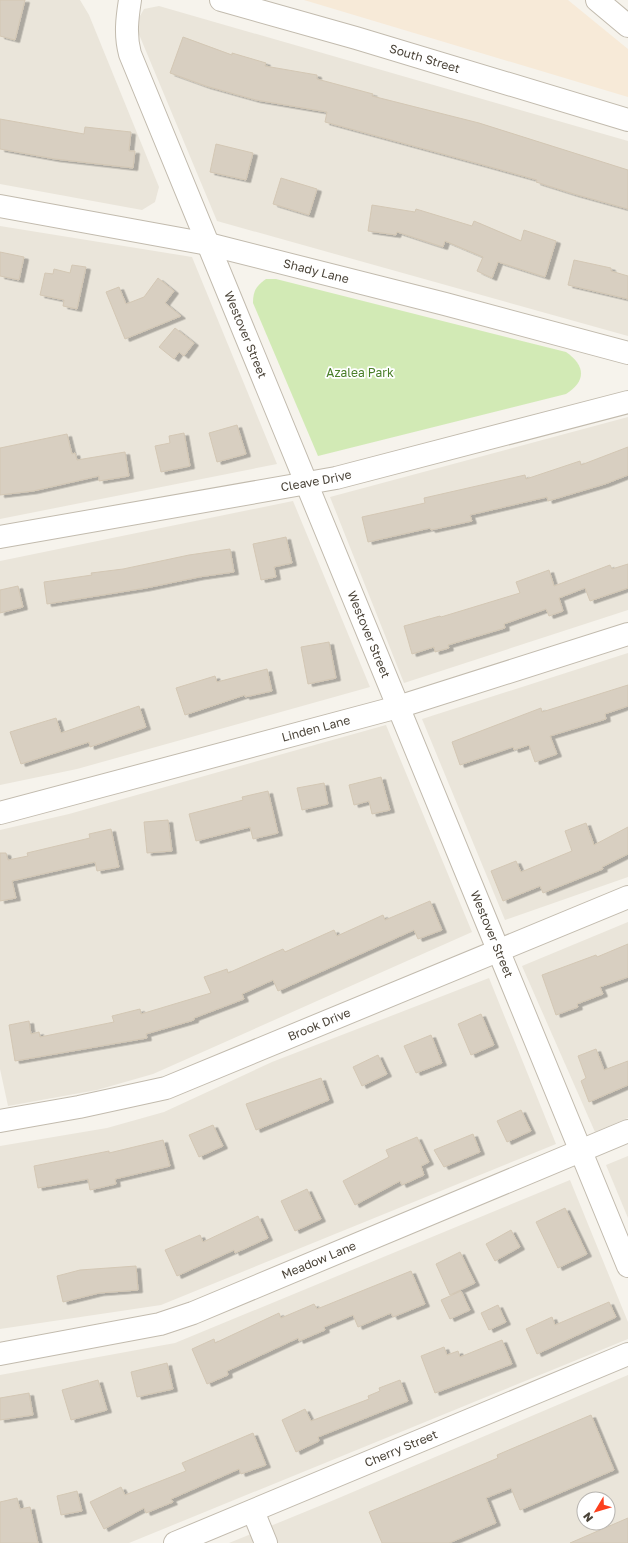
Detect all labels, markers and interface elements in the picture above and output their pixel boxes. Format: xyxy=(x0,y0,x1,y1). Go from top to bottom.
street label: South Street xyxy=(388,41,462,76)
street label: Shady Lane xyxy=(282,255,351,286)
street label: Westover Street xyxy=(221,289,271,381)
park label: Azalea Park xyxy=(326,365,394,380)
street label: Cleave Drive xyxy=(279,466,353,495)
street label: Westover Street xyxy=(344,588,394,680)
street label: Linden Lane xyxy=(280,712,352,745)
street label: Westover Street xyxy=(468,888,517,980)
street label: Brook Drive xyxy=(285,1005,353,1044)
street label: Meadow Lane xyxy=(279,1238,358,1282)
street label: Cherry Street xyxy=(362,1426,440,1470)
north arrow xyxy=(576,1491,616,1531)
text: N xyxy=(580,1510,595,1525)

